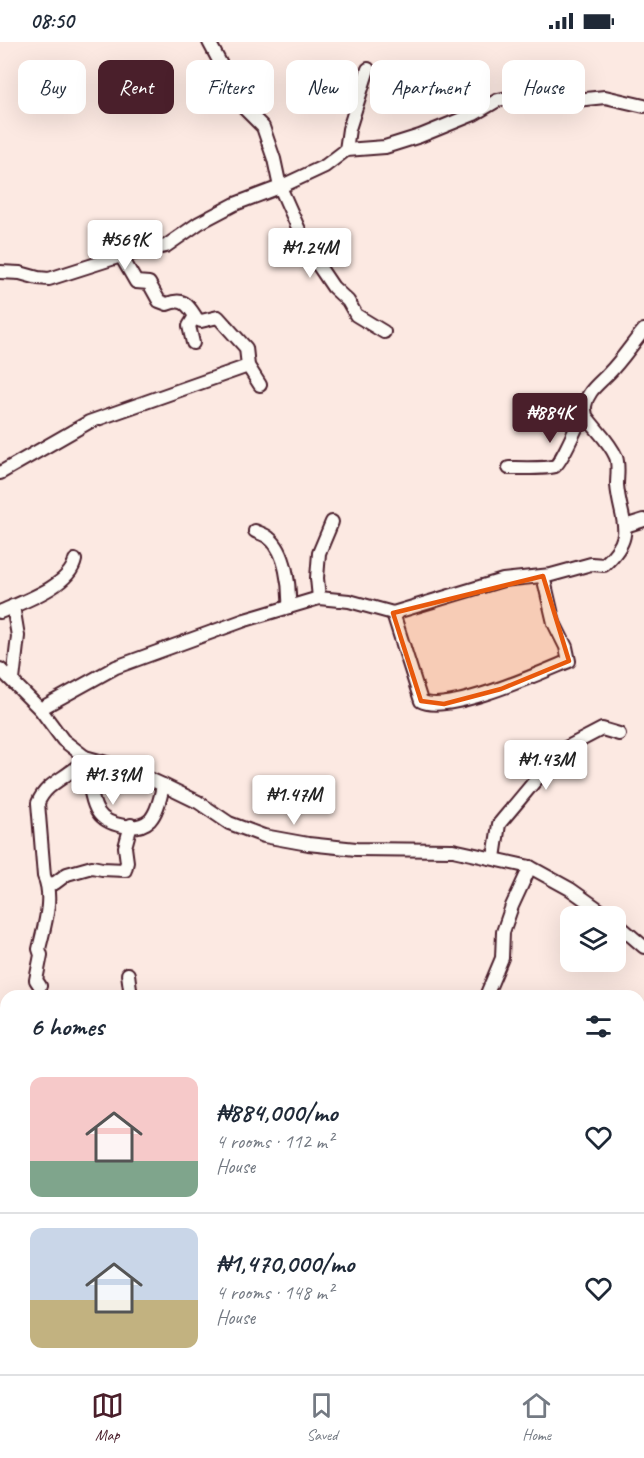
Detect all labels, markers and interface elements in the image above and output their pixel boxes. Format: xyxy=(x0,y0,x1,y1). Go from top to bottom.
text: 08:50 xyxy=(30,7,74,35)
chip: Buy xyxy=(18,60,86,114)
chip: Rent xyxy=(98,60,174,114)
chip: Filters xyxy=(186,60,274,114)
chip: New xyxy=(286,60,358,114)
chip: Apartment xyxy=(370,60,490,114)
chip: House xyxy=(502,60,585,114)
pin: ₦569K xyxy=(83,220,167,271)
text: ₦569K xyxy=(102,227,148,252)
pin: ₦1.24M xyxy=(261,228,359,279)
text: ₦1.24M xyxy=(282,235,338,260)
pin: ₦884K xyxy=(508,393,592,444)
text: ₦884K xyxy=(526,400,574,425)
pin: ₦1.43M xyxy=(497,740,595,791)
text: ₦1.43M xyxy=(518,747,574,772)
pin: ₦1.39M xyxy=(64,755,162,806)
text: ₦1.39M xyxy=(85,762,141,787)
pin: ₦1.47M xyxy=(245,775,343,826)
text: ₦1.47M xyxy=(266,782,322,807)
map controls xyxy=(560,906,626,972)
button: layers xyxy=(560,906,626,972)
text: 6 homes xyxy=(30,1010,104,1043)
icon: filters xyxy=(582,1010,615,1043)
text: ₦884,000/mo xyxy=(216,1096,338,1129)
icon: home xyxy=(78,1101,150,1173)
icon: heart xyxy=(582,1121,615,1154)
text: 4 rooms · 112 m² xyxy=(216,1129,333,1154)
text: House xyxy=(216,1154,255,1179)
text: ₦1,470,000/mo xyxy=(216,1247,354,1280)
icon: home xyxy=(78,1252,150,1324)
icon: heart xyxy=(582,1272,615,1305)
text: 4 rooms · 148 m² xyxy=(216,1280,333,1305)
text: House xyxy=(216,1305,255,1330)
tab: Map xyxy=(91,1389,124,1445)
tab: Saved xyxy=(305,1389,338,1445)
tab: Home xyxy=(520,1389,553,1445)

